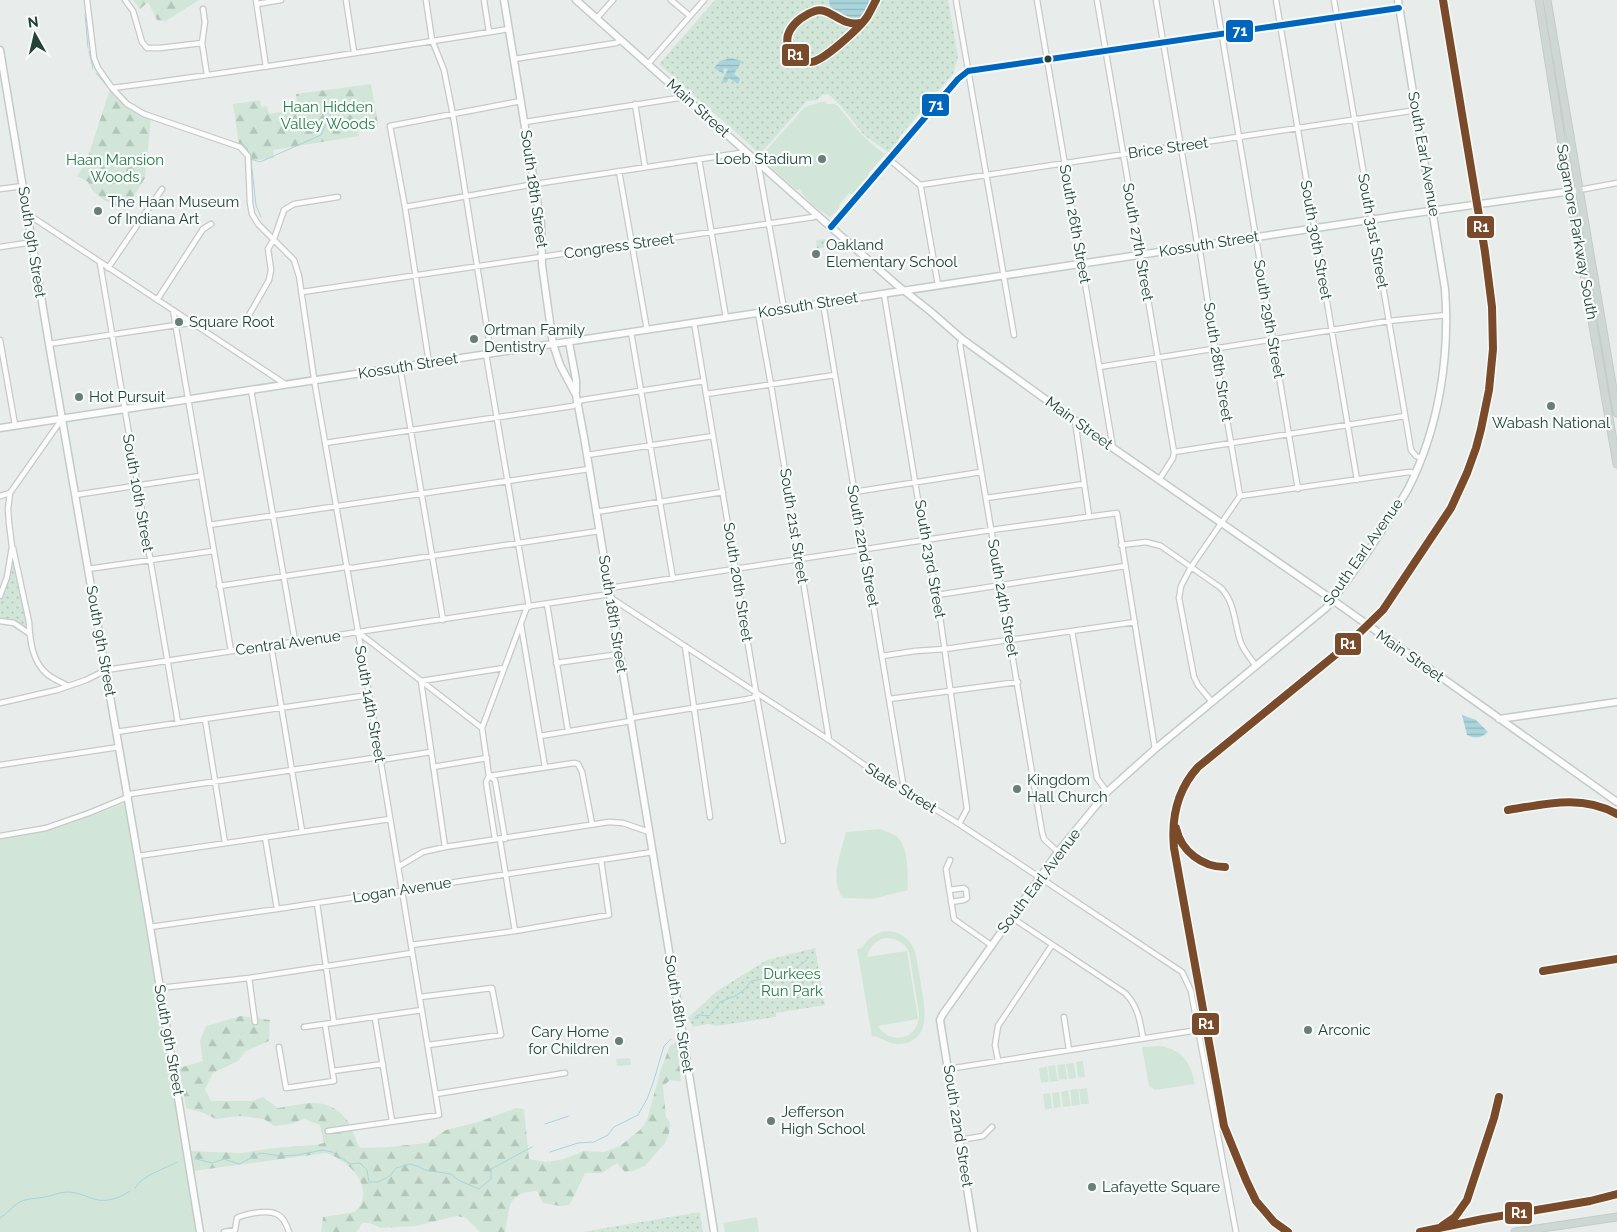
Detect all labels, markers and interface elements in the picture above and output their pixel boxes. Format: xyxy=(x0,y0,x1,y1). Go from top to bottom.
north arrow xyxy=(10,10,60,60)
text: N xyxy=(27,13,40,31)
line badge: 71 xyxy=(1225,19,1254,43)
text: 71 xyxy=(1233,23,1247,39)
line badge: R1 xyxy=(781,43,810,67)
text: R1 xyxy=(787,47,803,63)
unlabelled marker xyxy=(1043,54,1053,64)
street label: Main Street xyxy=(663,75,733,141)
street label: South Earl Avenue xyxy=(1404,90,1444,218)
line badge: 71 xyxy=(921,93,950,117)
text: 71 xyxy=(929,97,943,113)
park label: Haan Hidden Valley Woods xyxy=(281,98,375,133)
street label: South 18th Street xyxy=(517,129,551,249)
street label: Brice Street xyxy=(1127,133,1209,163)
street label: Sagamore Parkway South xyxy=(1553,143,1601,321)
place label: Loeb Stadium xyxy=(715,150,812,168)
park label: Haan Mansion Woods xyxy=(66,151,164,186)
marker: Loeb Stadium xyxy=(816,153,828,165)
street label: South 26th Street xyxy=(1056,163,1094,285)
street label: South 31st Street xyxy=(1354,172,1392,290)
street label: South 30th Street xyxy=(1297,179,1335,301)
street label: South 27th Street xyxy=(1119,182,1157,302)
street label: South 9th Street xyxy=(14,185,50,299)
place label: The Haan Museum of Indiana Art xyxy=(108,193,239,228)
marker: The Haan Museum of Indiana Art xyxy=(92,205,104,217)
line badge: R1 xyxy=(1466,215,1495,239)
text: R1 xyxy=(1473,219,1489,235)
street label: Kossuth Street xyxy=(1158,227,1260,261)
street label: Congress Street xyxy=(563,229,675,263)
place label: Oakland Elementary School xyxy=(826,236,958,271)
marker: Oakland Elementary School xyxy=(810,248,822,260)
street label: South 29th Street xyxy=(1250,258,1288,380)
street label: Kossuth Street xyxy=(757,288,859,322)
street label: South 28th Street xyxy=(1200,301,1236,423)
place label: Square Root xyxy=(189,313,274,331)
marker: Square Root xyxy=(173,316,185,328)
place label: Ortman Family Dentistry xyxy=(484,321,585,356)
marker: Ortman Family Dentistry xyxy=(468,333,480,345)
street label: Kossuth Street xyxy=(357,349,459,383)
place label: Hot Pursuit xyxy=(89,388,166,406)
marker: Hot Pursuit xyxy=(73,391,85,403)
street label: Main Street xyxy=(1042,393,1116,453)
marker: Wabash National xyxy=(1545,400,1557,412)
place label: Wabash National xyxy=(1492,414,1611,432)
street label: South 10th Street xyxy=(119,433,157,553)
street label: South 21st Street xyxy=(776,467,812,585)
street label: South 22nd Street xyxy=(843,484,883,608)
street label: South Earl Avenue xyxy=(1319,495,1407,609)
street label: South 23rd Street xyxy=(911,498,949,620)
street label: South 20th Street xyxy=(720,521,756,643)
street label: South 24th Street xyxy=(984,537,1022,659)
street label: South 18th Street xyxy=(595,554,631,674)
street label: South 9th Street xyxy=(82,584,120,698)
street label: Main Street xyxy=(1373,626,1447,686)
street label: Central Avenue xyxy=(234,627,342,659)
line badge: R1 xyxy=(1334,632,1362,656)
text: R1 xyxy=(1340,636,1356,652)
street label: South 14th Street xyxy=(351,644,389,764)
street label: State Street xyxy=(862,759,940,817)
place label: Kingdom Hall Church xyxy=(1027,771,1108,806)
marker: Kingdom Hall Church xyxy=(1011,783,1023,795)
street label: South Earl Avenue xyxy=(994,825,1084,937)
street label: Logan Avenue xyxy=(351,873,453,907)
street label: South 18th Street xyxy=(661,954,697,1074)
park label: Durkees Run Park xyxy=(761,965,823,1000)
street label: South 9th Street xyxy=(150,983,188,1097)
line badge: R1 xyxy=(1191,1012,1220,1036)
text: R1 xyxy=(1198,1016,1214,1032)
place label: Arconic xyxy=(1318,1021,1371,1039)
place label: Cary Home for Children xyxy=(528,1023,609,1058)
marker: Arconic xyxy=(1302,1024,1314,1036)
marker: Cary Home for Children xyxy=(613,1035,625,1047)
street label: South 22nd Street xyxy=(939,1064,977,1188)
place label: Jefferson High School xyxy=(781,1103,866,1138)
marker: Jefferson High School xyxy=(765,1115,777,1127)
place label: Lafayette Square xyxy=(1102,1178,1220,1196)
marker: Lafayette Square xyxy=(1086,1181,1098,1193)
line badge: R1 xyxy=(1504,1201,1533,1225)
text: R1 xyxy=(1511,1205,1527,1221)

